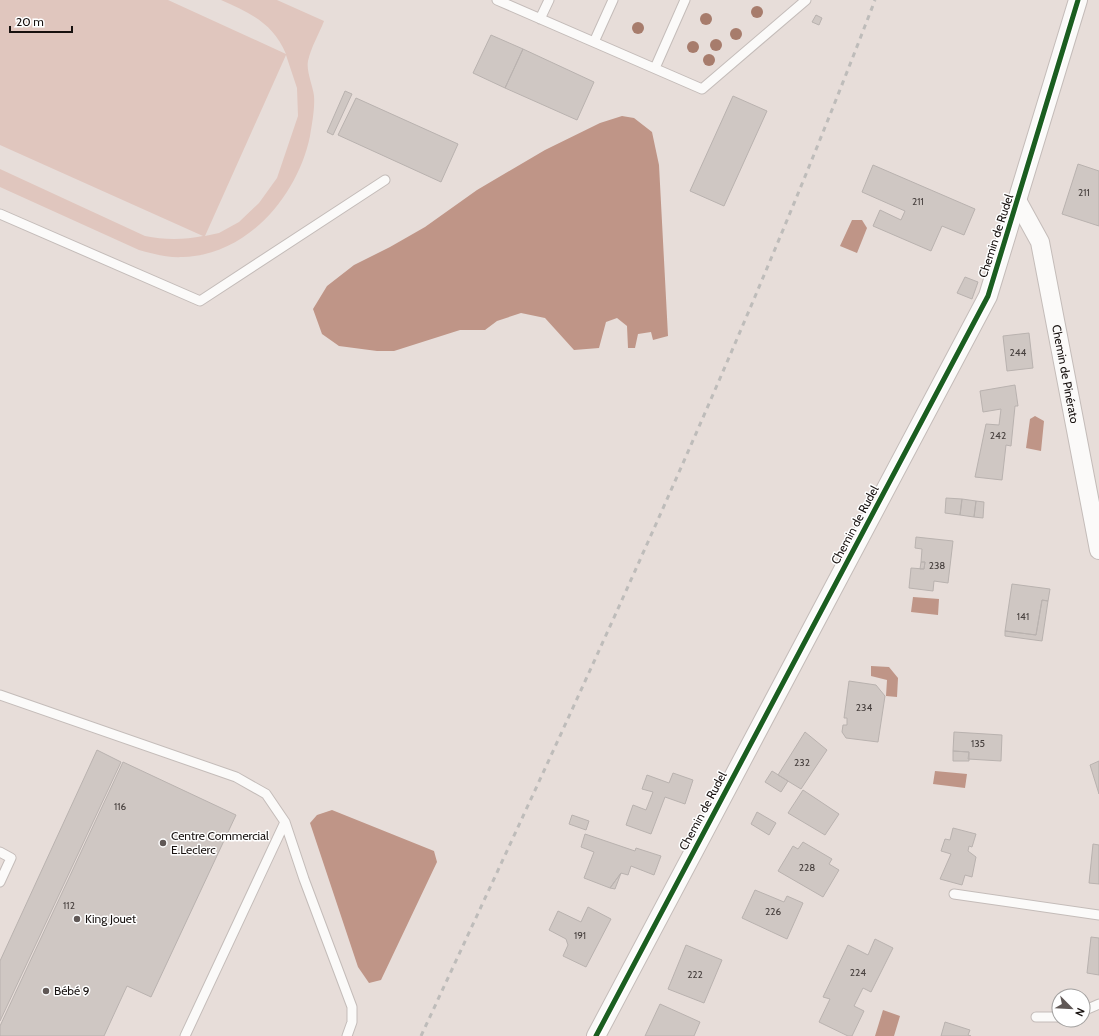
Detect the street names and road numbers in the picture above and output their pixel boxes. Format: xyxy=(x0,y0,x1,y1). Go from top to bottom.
street label: Chemin de Rudel xyxy=(975,192,1016,280)
street label: Chemin de Pinérato xyxy=(1049,323,1083,425)
street label: Chemin de Rudel xyxy=(828,483,882,567)
street label: Chemin de Rudel xyxy=(676,769,730,853)

